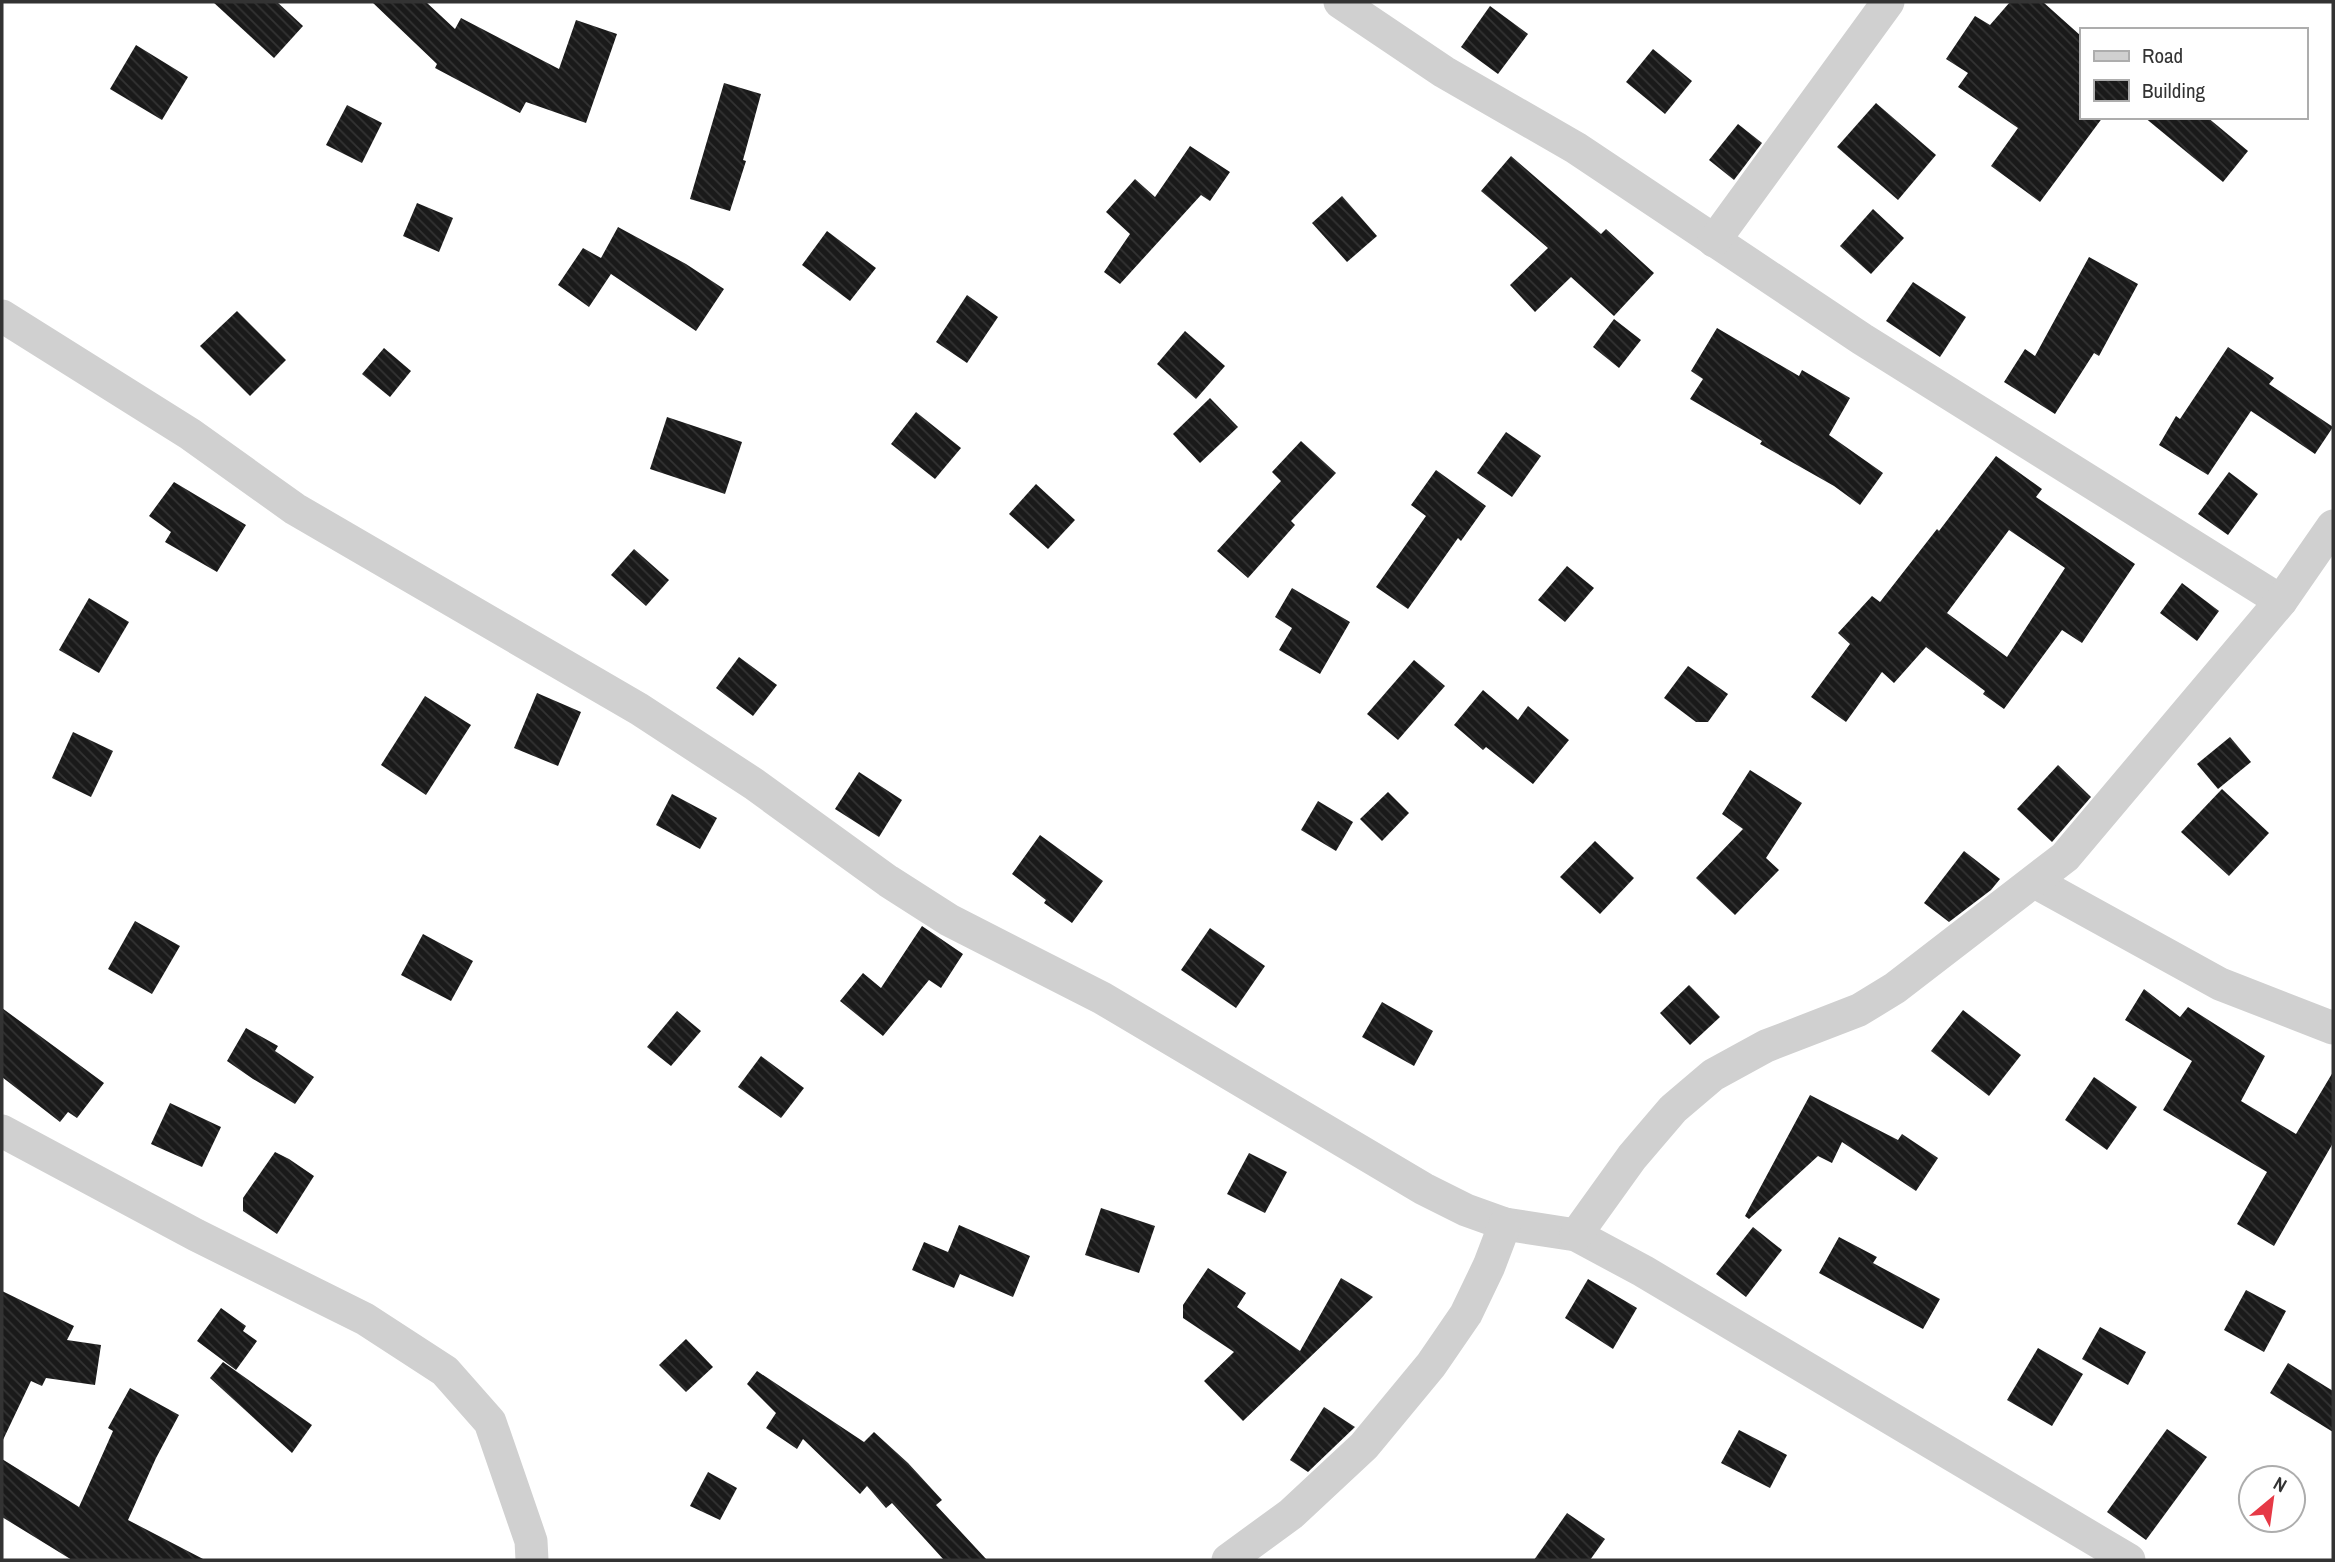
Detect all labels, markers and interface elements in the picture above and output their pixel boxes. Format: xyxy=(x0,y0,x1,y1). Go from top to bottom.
legend xyxy=(2080,28,2307,119)
text: Road xyxy=(2142,41,2183,70)
text: Building xyxy=(2142,76,2206,105)
north arrow xyxy=(2237,1464,2307,1534)
text: N xyxy=(2269,1470,2291,1498)

